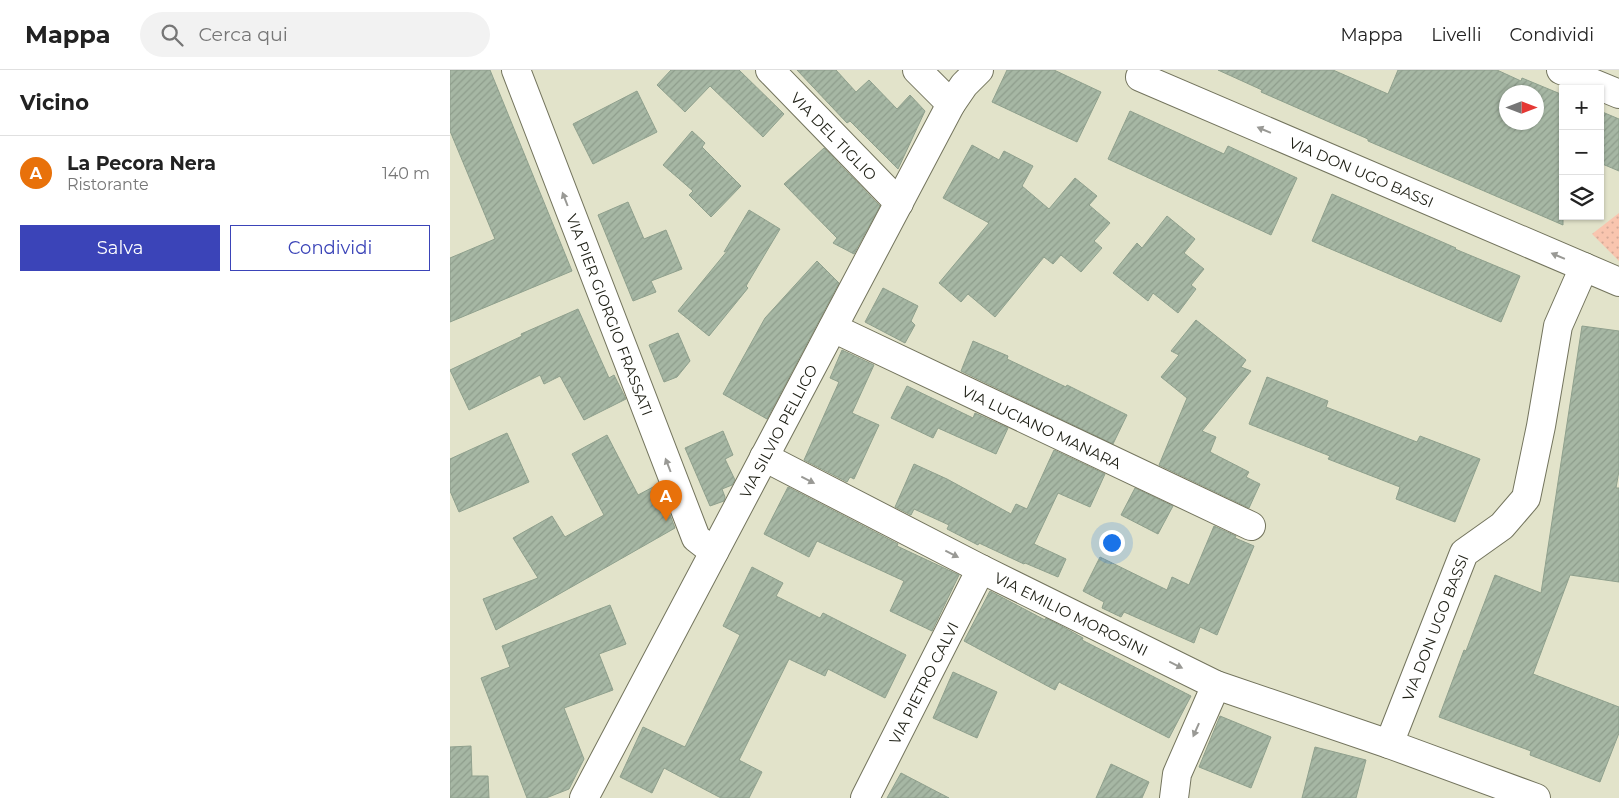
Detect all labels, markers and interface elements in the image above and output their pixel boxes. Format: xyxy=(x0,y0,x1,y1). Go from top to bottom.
search box xyxy=(140,12,490,57)
text: Mappa xyxy=(25,20,110,49)
icon: search xyxy=(158,21,186,49)
text: Cerca qui xyxy=(198,23,288,46)
text: Mappa xyxy=(1340,24,1403,46)
text: Livelli xyxy=(1431,24,1482,46)
text: Condividi xyxy=(1510,24,1594,46)
north arrow xyxy=(1499,85,1544,130)
map controls xyxy=(1559,85,1604,220)
button: + xyxy=(1559,85,1604,130)
street label: VIA DEL TIGLIO xyxy=(787,88,881,184)
text: Vicino xyxy=(20,90,89,115)
one-way arrow xyxy=(1257,126,1271,134)
button: − xyxy=(1559,130,1604,175)
street label: VIA DON UGO BASSI xyxy=(1286,132,1437,211)
text: La Pecora Nera xyxy=(67,152,216,175)
text: A xyxy=(30,164,42,183)
text: 140 m xyxy=(382,164,430,183)
text: Ristorante xyxy=(67,175,149,194)
button: layers xyxy=(1559,175,1604,220)
one-way arrow xyxy=(561,192,569,206)
street label: VIA PIER GIORGIO FRASSATI xyxy=(563,211,657,418)
button: Salva xyxy=(20,225,220,271)
button: Condividi xyxy=(230,225,430,271)
one-way arrow xyxy=(1550,252,1565,260)
street label: VIA SILVIO PELLICO xyxy=(735,361,821,501)
street label: VIA LUCIANO MANARA xyxy=(959,381,1125,473)
one-way arrow xyxy=(664,457,672,472)
one-way arrow xyxy=(800,476,815,484)
pin: A xyxy=(650,480,682,521)
your location xyxy=(1099,530,1125,556)
one-way arrow xyxy=(945,550,959,558)
street label: VIA DON UGO BASSI xyxy=(1398,551,1472,703)
street label: VIA EMILIO MOROSINI xyxy=(991,568,1151,660)
street label: VIA PIETRO CALVI xyxy=(884,619,962,747)
one-way arrow xyxy=(1169,661,1183,669)
one-way arrow xyxy=(1192,723,1200,737)

